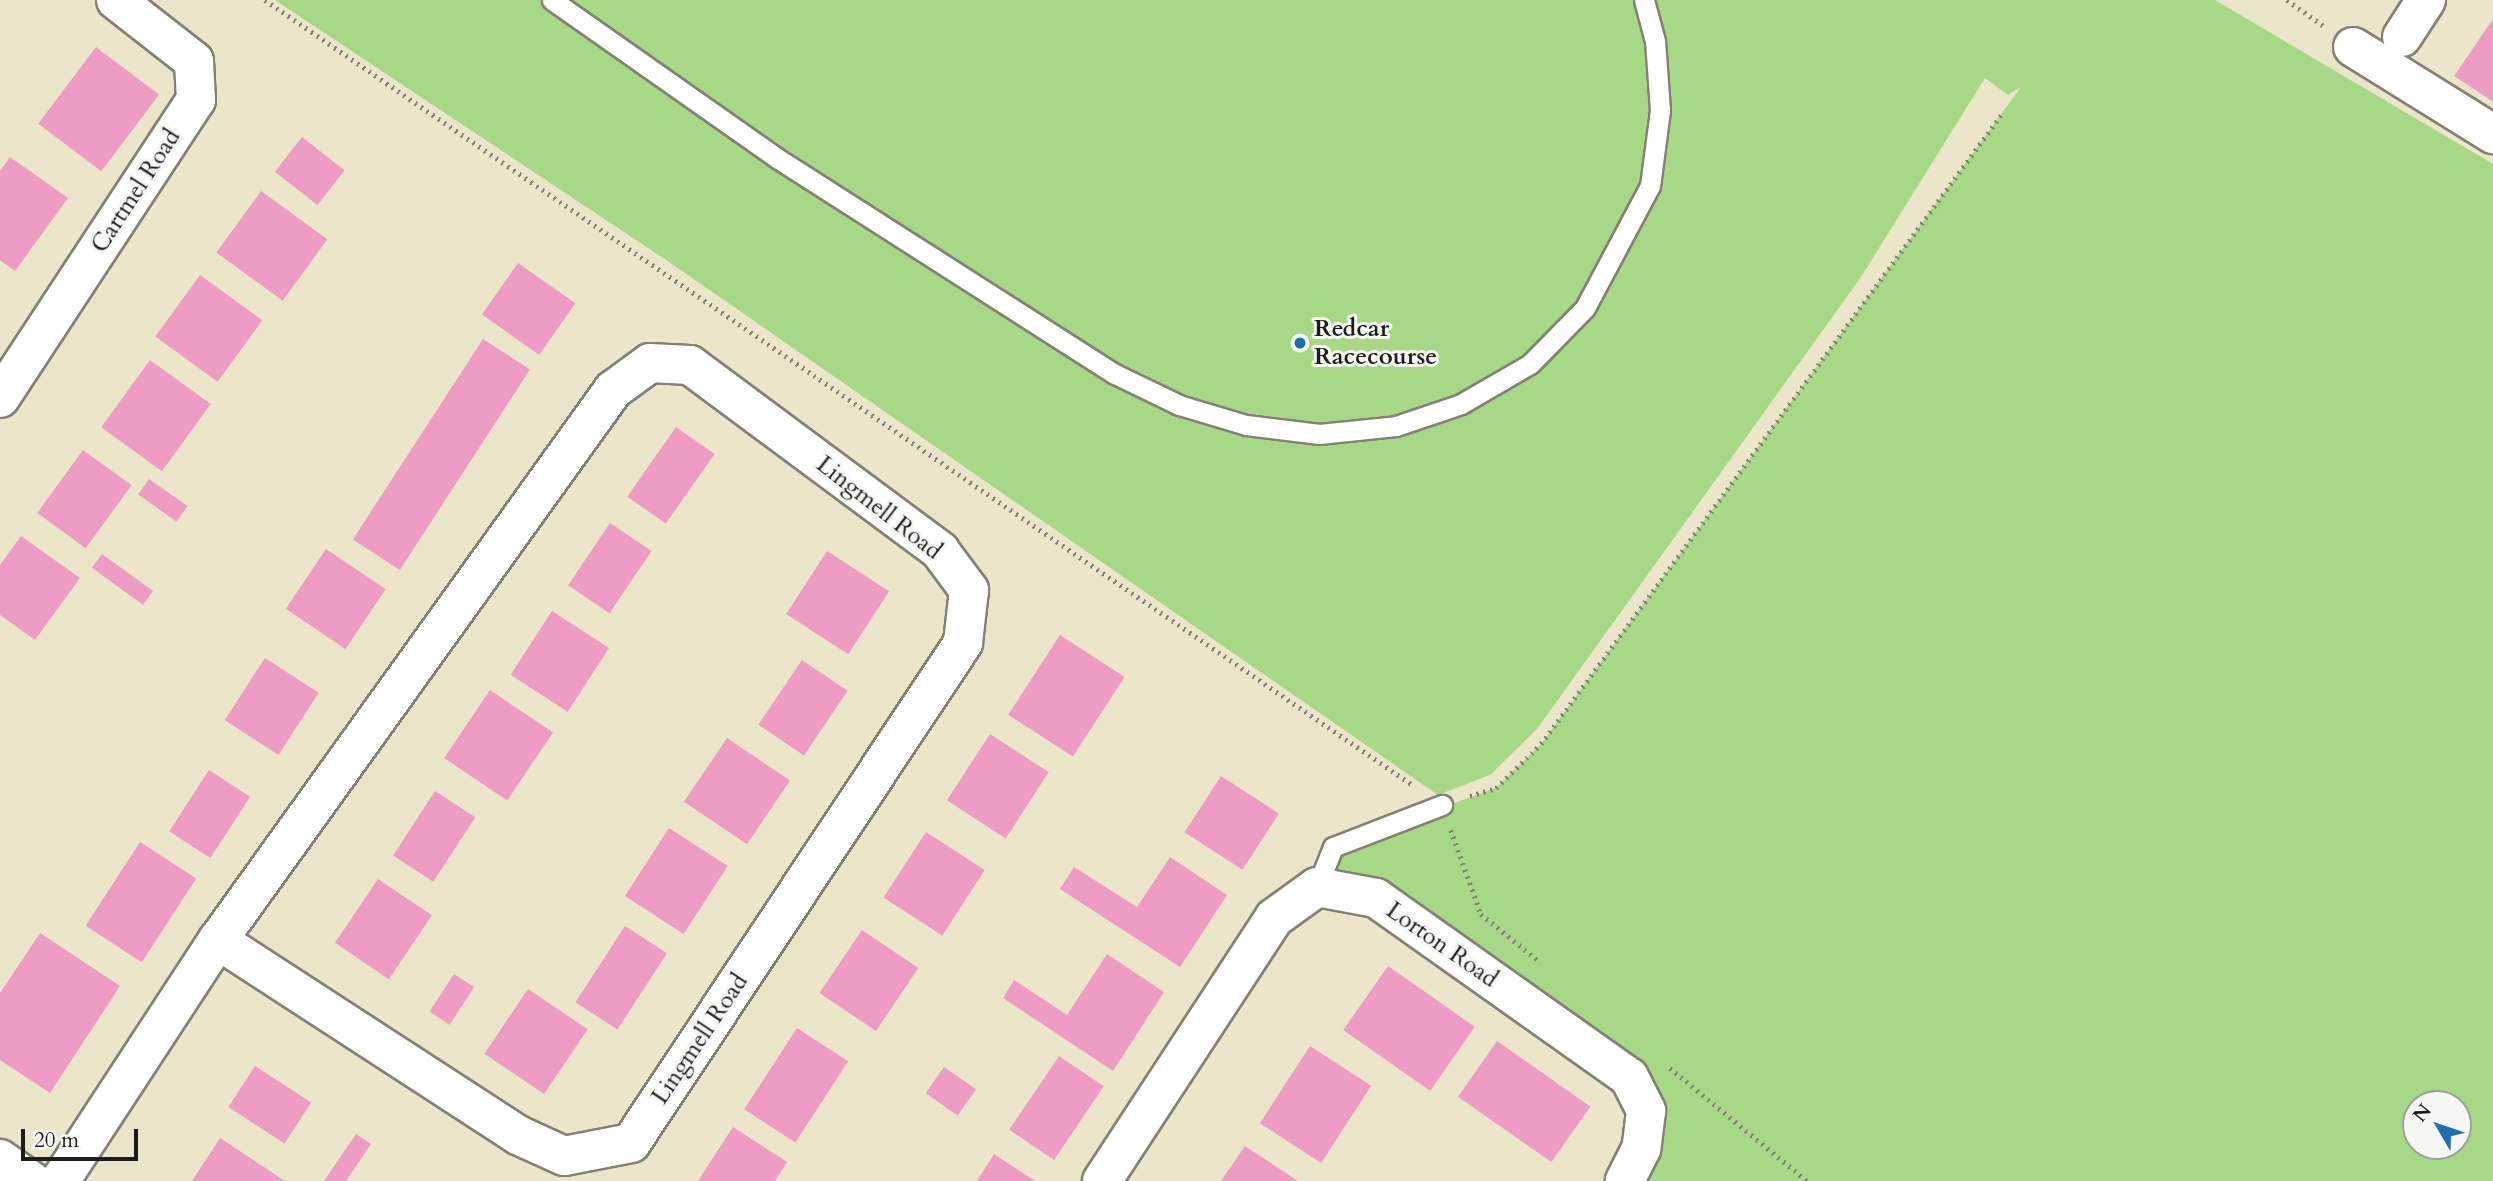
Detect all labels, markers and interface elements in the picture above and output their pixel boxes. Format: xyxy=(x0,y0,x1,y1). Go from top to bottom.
street label: Cartmel Road xyxy=(85,124,187,258)
place label: Redcar Racecourse xyxy=(1314,315,1437,371)
marker: Redcar Racecourse xyxy=(1292,335,1308,351)
street label: Lingmell Road xyxy=(811,450,947,566)
street label: Lorton Road xyxy=(1381,896,1503,994)
street label: Lingmell Road xyxy=(646,968,754,1110)
north arrow xyxy=(2402,1090,2472,1160)
text: N xyxy=(2407,1098,2438,1128)
scale bar xyxy=(24,1114,142,1158)
text: 20 m xyxy=(34,1126,79,1155)

